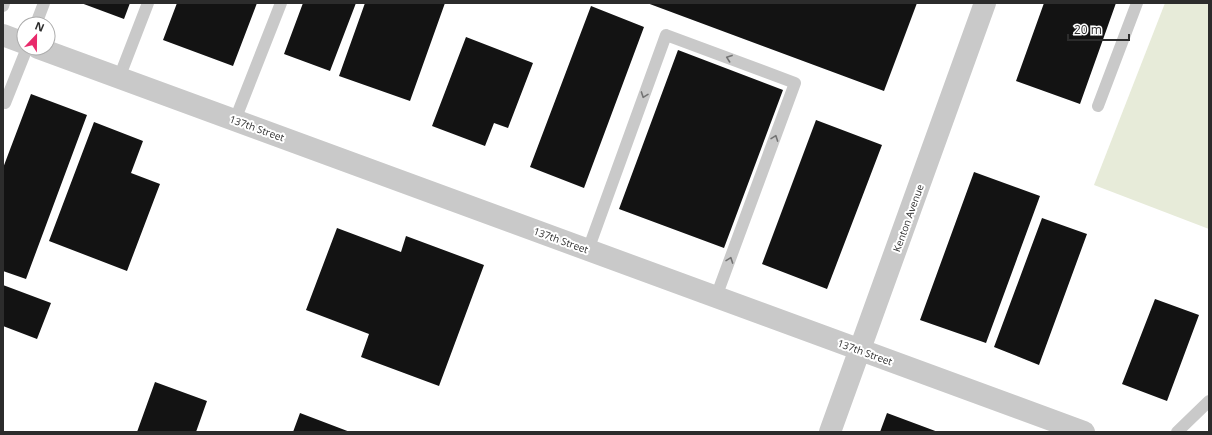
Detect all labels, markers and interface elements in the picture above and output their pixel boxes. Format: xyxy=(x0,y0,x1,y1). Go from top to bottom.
north arrow xyxy=(16,16,56,56)
scale bar xyxy=(1068,16,1129,42)
text: N xyxy=(33,18,47,35)
text: 20 m xyxy=(1074,21,1102,38)
one-way arrow xyxy=(725,55,732,63)
one-way arrow xyxy=(641,91,649,98)
street label: 137th Street xyxy=(228,112,287,145)
one-way arrow xyxy=(770,135,778,142)
street label: Kenton Avenue xyxy=(889,182,927,254)
street label: 137th Street xyxy=(532,224,591,257)
one-way arrow xyxy=(725,257,734,264)
street label: 137th Street xyxy=(836,336,895,369)

